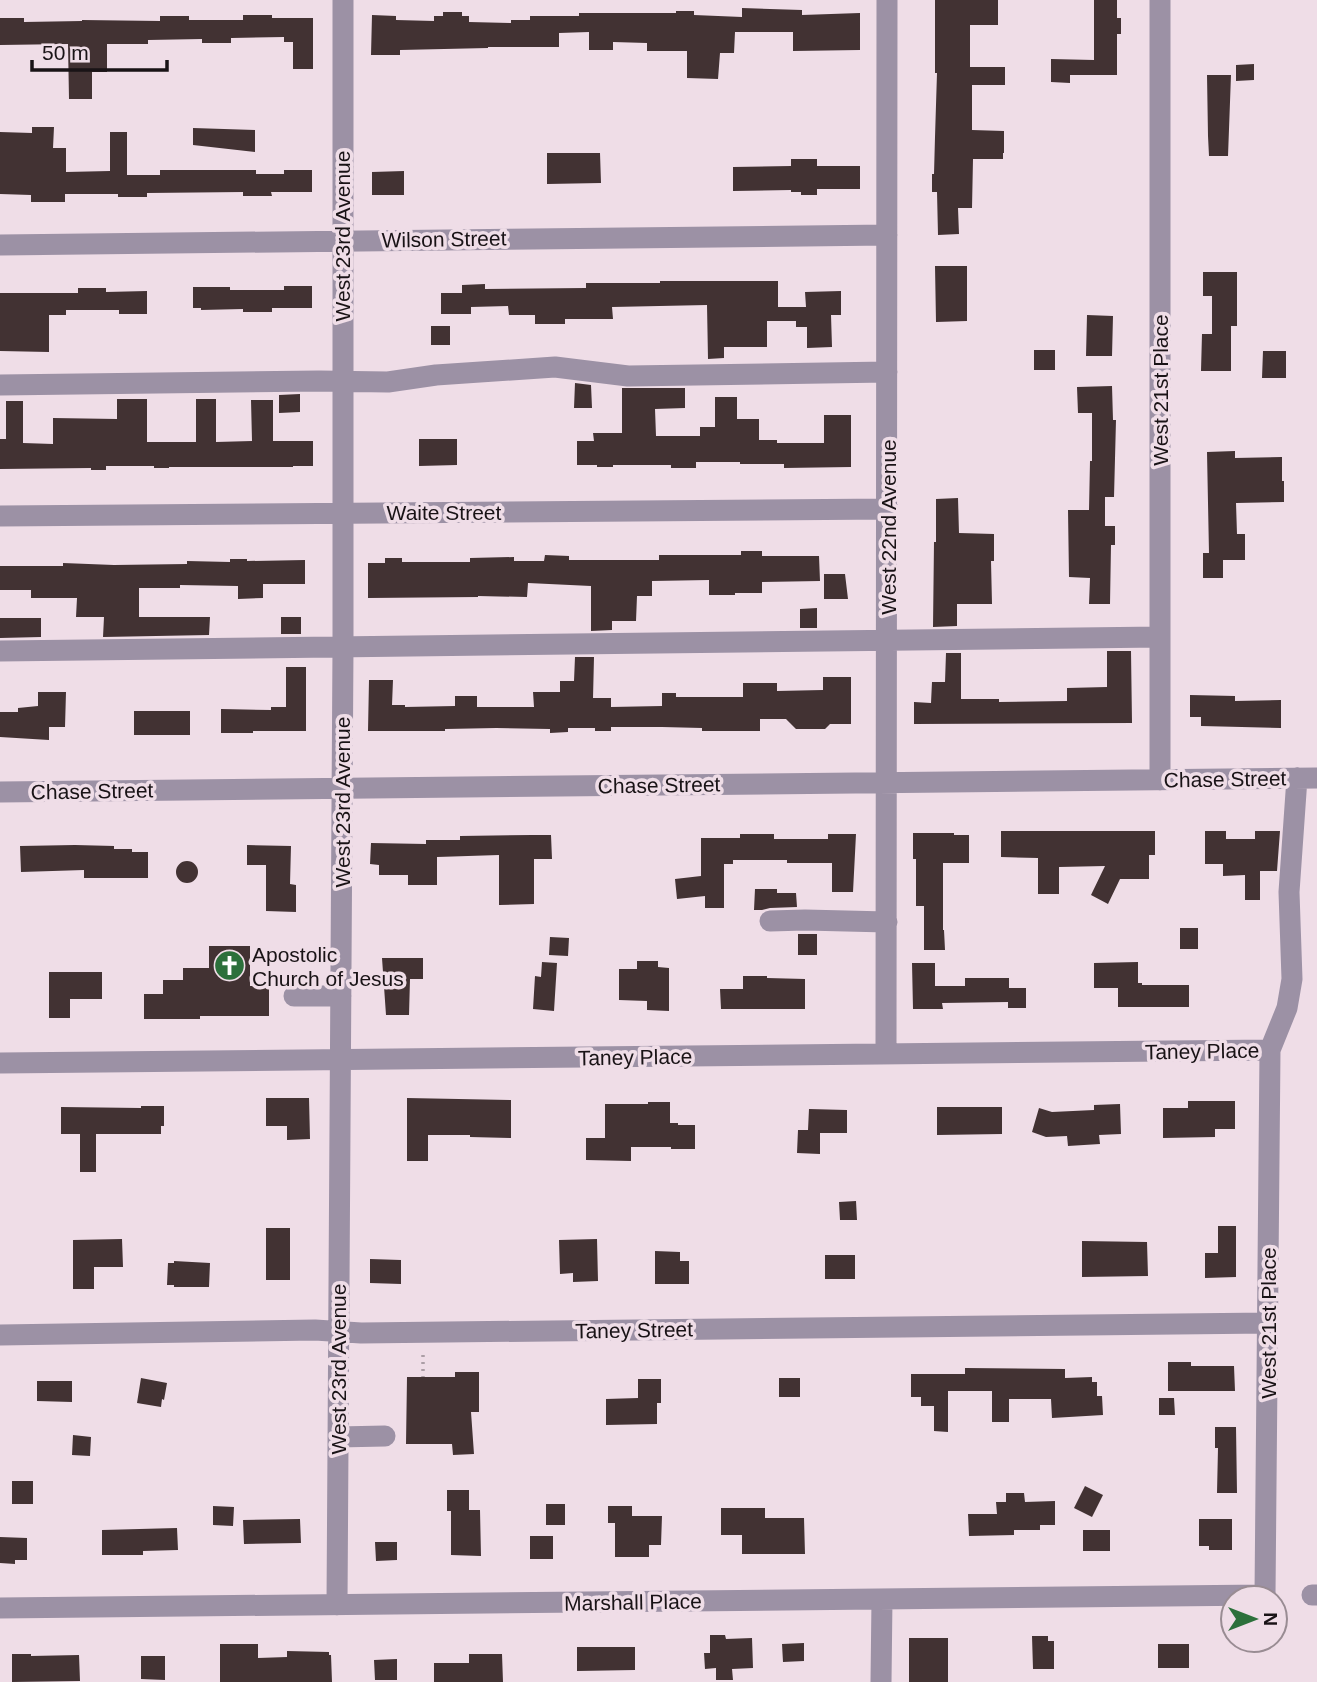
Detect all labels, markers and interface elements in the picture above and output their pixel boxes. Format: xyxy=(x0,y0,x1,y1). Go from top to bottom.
scale bar xyxy=(32,28,166,72)
text: 50 m xyxy=(42,41,89,64)
street label: West 23rd Avenue xyxy=(331,151,354,321)
street label: Wilson Street xyxy=(381,226,507,252)
street label: West 21st Place xyxy=(1149,314,1172,466)
street label: West 22nd Avenue xyxy=(877,439,900,615)
street label: Waite Street xyxy=(387,501,502,524)
street label: West 23rd Avenue xyxy=(331,717,354,887)
street label: Chase Street xyxy=(1164,766,1287,792)
street label: Chase Street xyxy=(598,772,721,798)
street label: Chase Street xyxy=(31,778,154,804)
place label: Apostolic Church of Jesus xyxy=(252,943,404,990)
church icon: Apostolic Church of Jesus xyxy=(212,949,246,983)
street label: Taney Place xyxy=(1145,1039,1259,1063)
street label: Taney Place xyxy=(578,1045,692,1069)
street label: West 21st Place xyxy=(1257,1247,1280,1399)
street label: West 23rd Avenue xyxy=(327,1284,350,1454)
street label: Taney Street xyxy=(575,1317,693,1343)
north arrow xyxy=(1219,1584,1289,1654)
street label: Marshall Place xyxy=(564,1589,702,1615)
text: N xyxy=(1260,1612,1281,1626)

